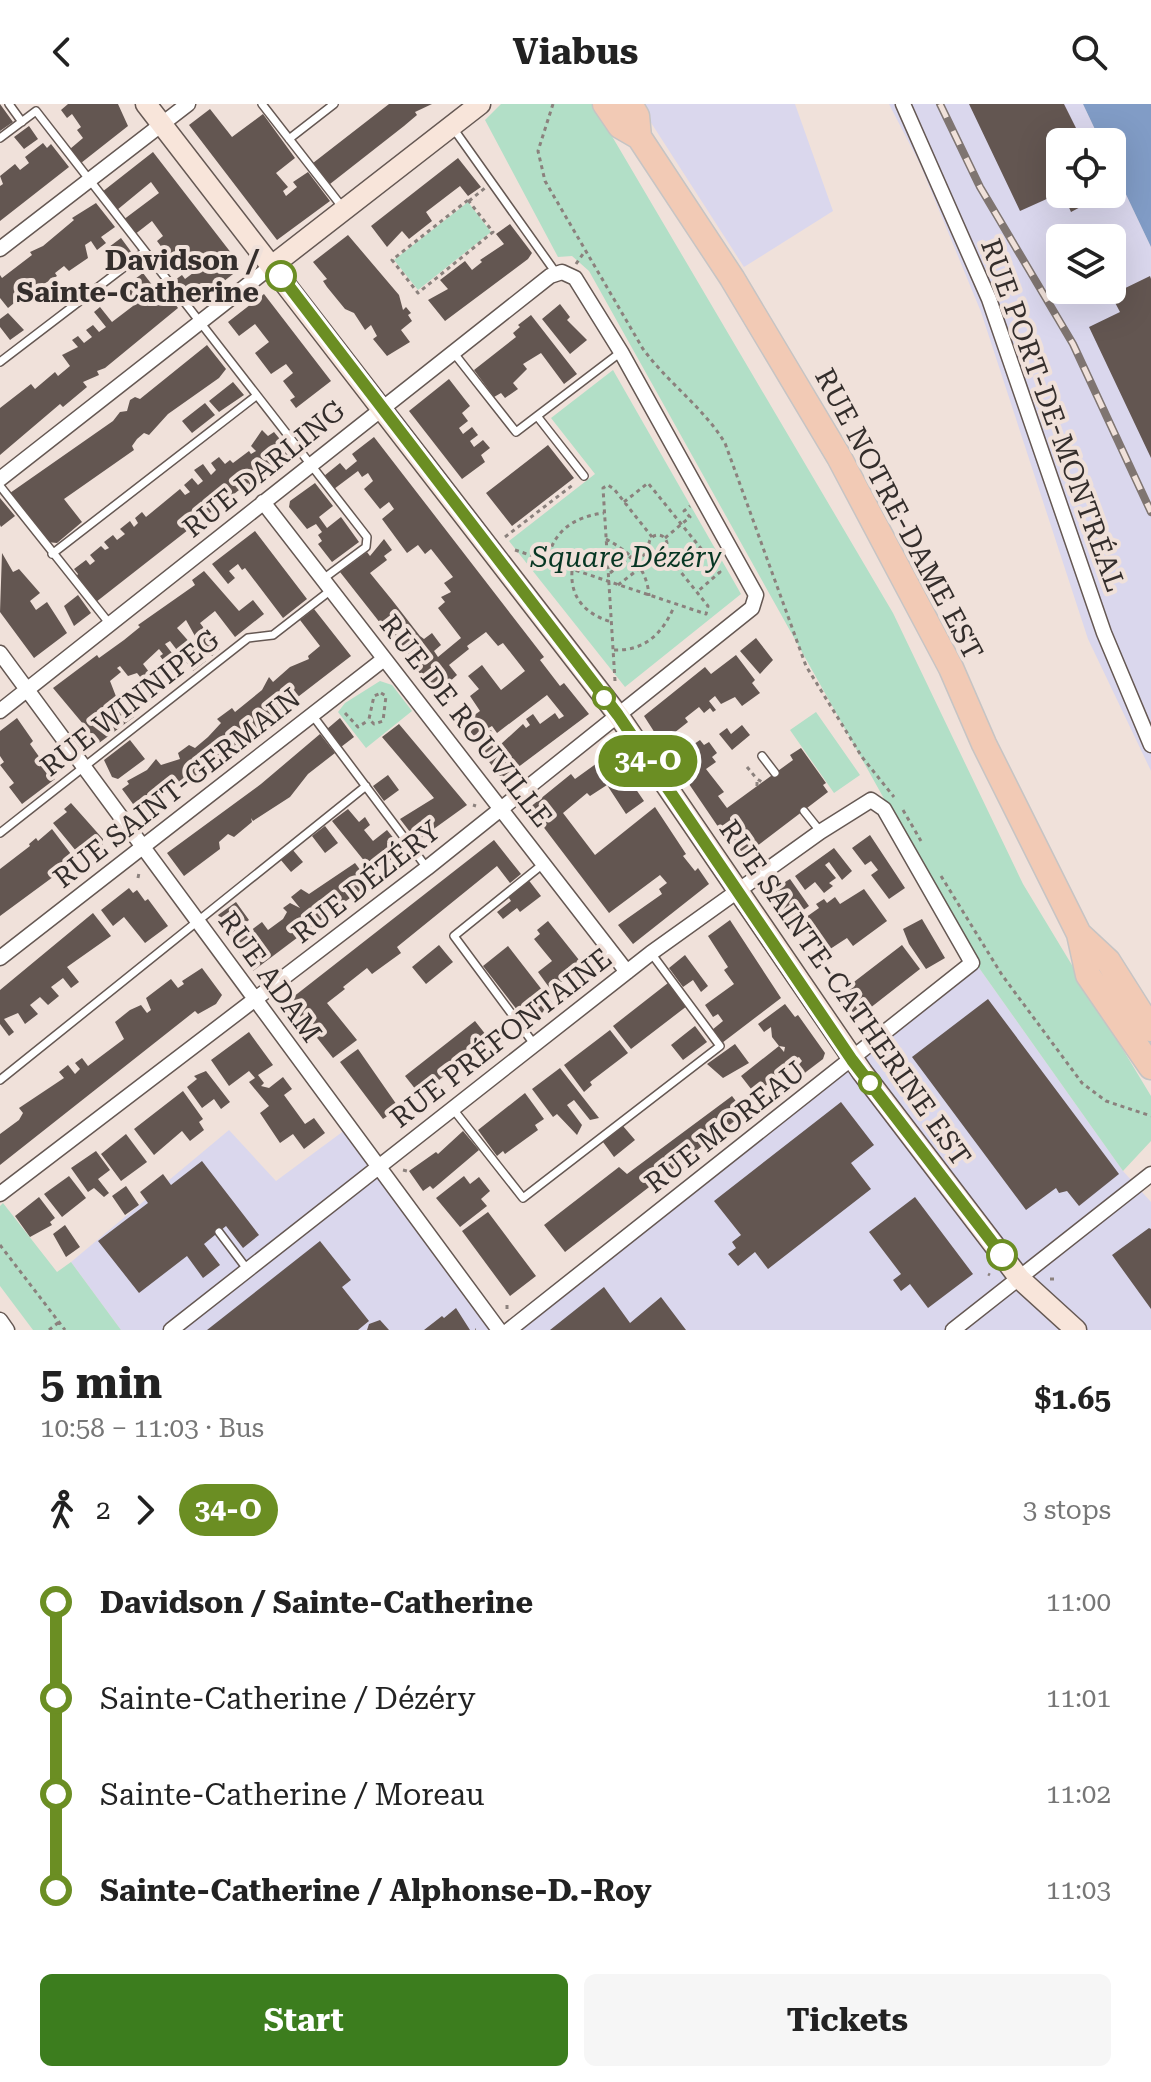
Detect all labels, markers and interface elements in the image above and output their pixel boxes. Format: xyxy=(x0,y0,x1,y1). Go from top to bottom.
icon: back xyxy=(40,30,84,74)
icon: search xyxy=(1067,30,1111,74)
text: Viabus xyxy=(513,31,638,73)
map controls xyxy=(1046,128,1126,304)
button: locate xyxy=(1046,128,1126,208)
button: layers xyxy=(1046,224,1126,304)
street label: RUE PORT-DE-MONTRÉAL xyxy=(974,234,1133,596)
place label: Davidson / Sainte-Catherine xyxy=(16,244,260,309)
marker: Davidson / Sainte-Catherine xyxy=(266,261,296,291)
street label: RUE NOTRE-DAME EST xyxy=(808,363,990,665)
street label: RUE DARLING xyxy=(176,393,352,544)
park label: Square Dézéry xyxy=(530,541,722,574)
street label: RUE DE ROUVILLE xyxy=(373,608,559,834)
street label: RUE WINNIPEG xyxy=(34,623,226,783)
street label: RUE SAINT-GERMAIN xyxy=(47,681,307,895)
unlabelled marker xyxy=(593,687,615,709)
line badge: 34-O xyxy=(592,735,704,787)
text: 34-O xyxy=(614,744,682,777)
street label: RUE DÉZÉRY xyxy=(285,813,447,950)
street label: RUE SAINTE-CATHERINE EST xyxy=(713,814,977,1172)
street label: RUE ADAM xyxy=(212,905,328,1049)
street label: RUE PRÉFONTAINE xyxy=(383,941,618,1134)
street label: RUE MOREAU xyxy=(638,1054,812,1200)
unlabelled marker xyxy=(859,1072,881,1094)
unlabelled marker xyxy=(987,1240,1017,1270)
text: 5 min xyxy=(40,1357,162,1409)
text: $1.65 xyxy=(1034,1381,1111,1416)
text: 10:58 – 11:03 · Bus xyxy=(40,1413,264,1443)
icon: walk xyxy=(40,1488,84,1532)
icon: forward xyxy=(123,1488,167,1532)
text: 34-O xyxy=(195,1493,262,1526)
text: 2 xyxy=(96,1495,111,1525)
text: 3 stops xyxy=(1023,1495,1111,1525)
text: Davidson / Sainte-Catherine xyxy=(100,1585,533,1620)
text: 11:00 xyxy=(1046,1587,1111,1617)
text: Sainte-Catherine / Dézéry xyxy=(100,1681,476,1716)
text: 11:01 xyxy=(1046,1683,1111,1713)
text: Sainte-Catherine / Moreau xyxy=(100,1777,485,1812)
text: 11:02 xyxy=(1046,1779,1111,1809)
text: Sainte-Catherine / Alphonse-D.-Roy xyxy=(100,1873,652,1908)
text: 11:03 xyxy=(1046,1875,1111,1905)
button: Start xyxy=(40,1974,568,2066)
button: Tickets xyxy=(584,1974,1111,2066)

